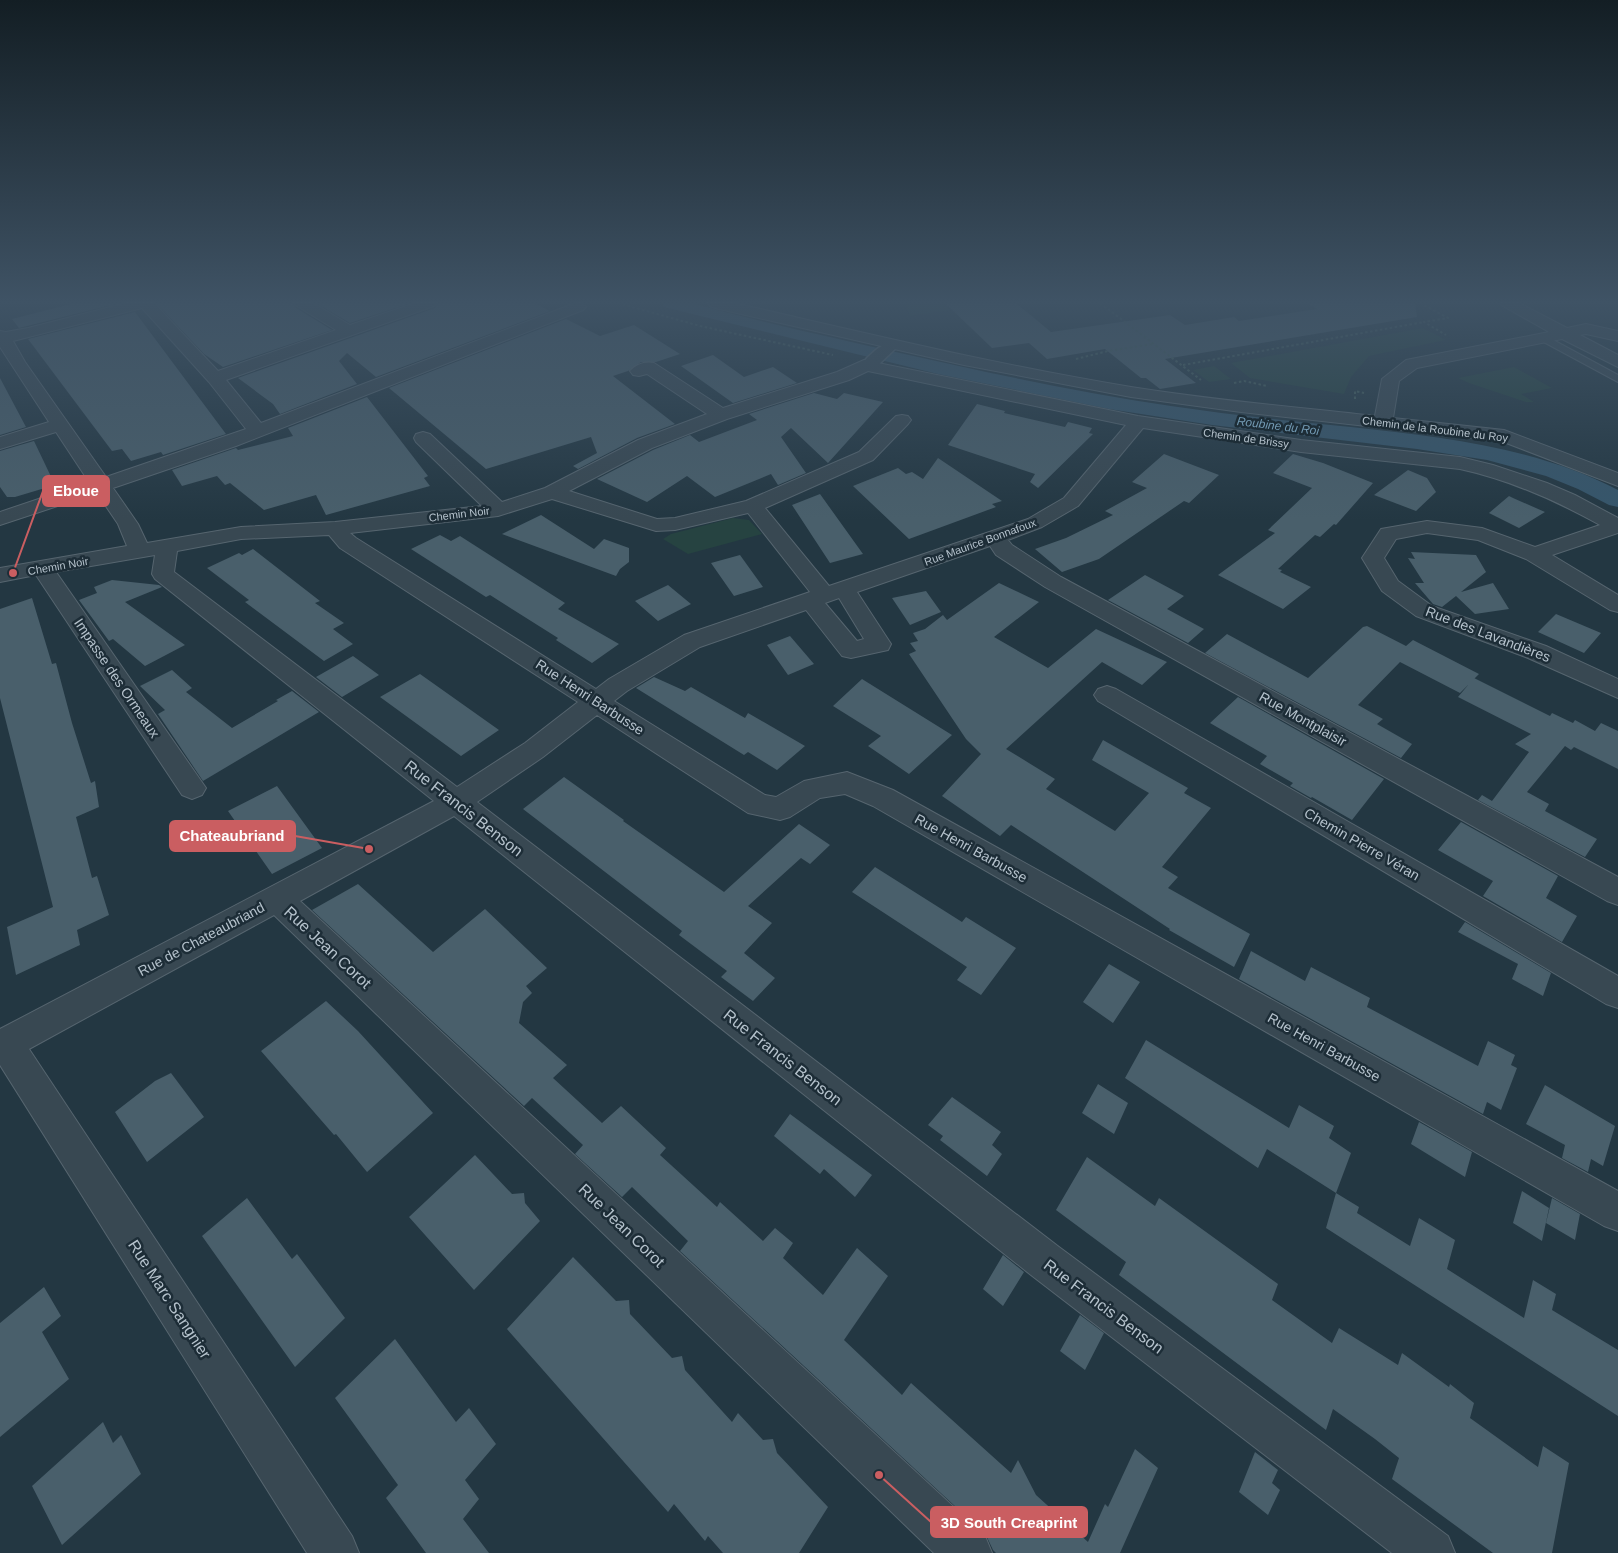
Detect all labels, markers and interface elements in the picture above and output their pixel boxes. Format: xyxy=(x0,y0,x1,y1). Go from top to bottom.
water label: Roubine du Roi xyxy=(1236,414,1320,438)
street label: Chemin de la Roubine du Roy xyxy=(1361,414,1509,444)
street label: Chemin de Brissy xyxy=(1202,426,1290,450)
callout: Eboue xyxy=(43,476,109,506)
text: Eboue xyxy=(53,482,99,499)
street label: Chemin Noir xyxy=(428,504,490,524)
street label: Rue Maurice Bonnafoux xyxy=(922,516,1038,568)
street label: Chemin Noir xyxy=(27,555,89,577)
street label: Rue des Lavandières xyxy=(1423,603,1553,665)
street label: Impasse des Ormeaux xyxy=(71,615,163,741)
street label: Rue Henri Barbusse xyxy=(533,656,647,738)
street label: Rue Montplaisir xyxy=(1257,688,1350,750)
street label: Rue Francis Benson xyxy=(401,757,526,860)
street label: Chemin Pierre Véran xyxy=(1301,804,1423,884)
street label: Rue Henri Barbusse xyxy=(912,810,1030,886)
callout: Chateaubriand xyxy=(170,821,295,851)
text: Chateaubriand xyxy=(179,827,285,844)
street label: Rue de Chateaubriand xyxy=(135,899,267,979)
street label: Rue Jean Corot xyxy=(281,903,375,992)
street label: Rue Francis Benson xyxy=(720,1006,845,1109)
street label: Rue Henri Barbusse xyxy=(1265,1009,1383,1085)
street label: Rue Jean Corot xyxy=(575,1180,668,1271)
street label: Rue Marc Sangnier xyxy=(125,1237,215,1362)
street label: Rue Francis Benson xyxy=(1041,1256,1167,1357)
callout: 3D South Creaprint xyxy=(931,1507,1087,1537)
text: 3D South Creaprint xyxy=(941,1514,1077,1531)

